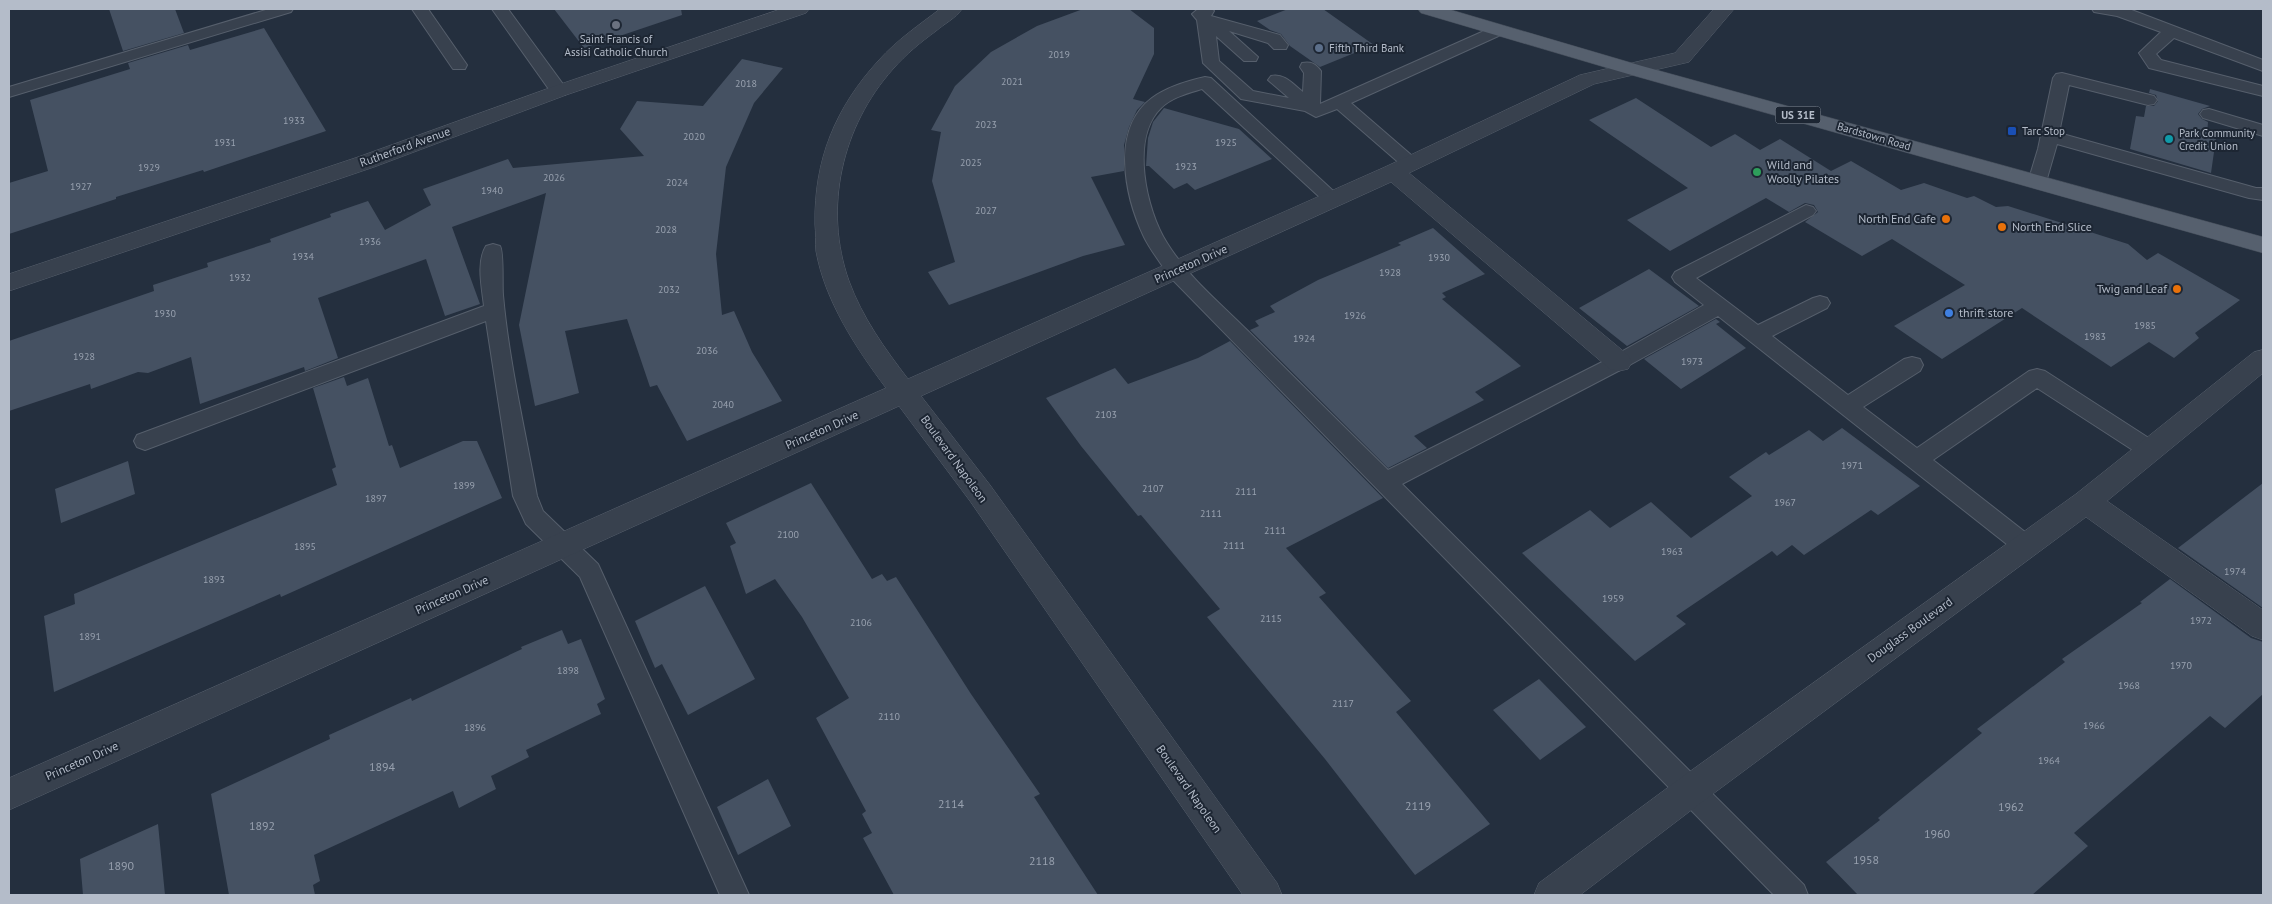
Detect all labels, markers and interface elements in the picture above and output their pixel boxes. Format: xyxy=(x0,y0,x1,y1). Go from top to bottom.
marker: Saint Francis of Assisi Catholic Church xyxy=(610,19,622,31)
place label: Saint Francis of Assisi Catholic Church xyxy=(564,32,668,59)
place label: Fifth Third Bank xyxy=(1329,41,1405,55)
marker: Fifth Third Bank xyxy=(1313,42,1325,54)
house number: 2019 xyxy=(1048,48,1070,61)
house number: 2021 xyxy=(1001,75,1023,88)
house number: 2018 xyxy=(735,77,757,90)
road number: US 31E xyxy=(1776,106,1820,124)
house number: 1933 xyxy=(283,114,305,127)
house number: 2023 xyxy=(975,118,997,131)
street label: Bardstown Road xyxy=(1836,119,1912,153)
street label: Rutherford Avenue xyxy=(358,123,452,170)
place label: Tarc Stop xyxy=(2022,124,2065,138)
marker: Tarc Stop xyxy=(2006,125,2018,137)
place label: Park Community Credit Union xyxy=(2179,126,2256,153)
house number: 2020 xyxy=(683,130,705,143)
marker: Park Community Credit Union xyxy=(2163,133,2175,145)
house number: 1931 xyxy=(214,136,236,149)
house number: 1925 xyxy=(1215,136,1237,149)
house number: 2025 xyxy=(960,156,982,169)
place label: Wild and Woolly Pilates xyxy=(1767,157,1839,186)
house number: 1923 xyxy=(1175,160,1197,173)
house number: 1929 xyxy=(138,161,160,174)
marker: Wild and Woolly Pilates xyxy=(1751,166,1763,178)
house number: 2026 xyxy=(543,171,565,184)
house number: 2024 xyxy=(666,176,688,189)
house number: 1927 xyxy=(70,180,92,193)
house number: 1940 xyxy=(481,184,503,197)
house number: 2027 xyxy=(975,204,997,217)
place label: North End Cafe xyxy=(1858,211,1936,226)
marker: North End Cafe xyxy=(1940,213,1952,225)
place label: North End Slice xyxy=(2012,219,2092,234)
marker: North End Slice xyxy=(1996,221,2008,233)
house number: 2028 xyxy=(655,223,677,236)
house number: 1936 xyxy=(359,235,381,248)
street label: Princeton Drive xyxy=(1152,241,1230,286)
house number: 1934 xyxy=(292,250,314,263)
house number: 1930 xyxy=(1428,251,1450,264)
house number: 1928 xyxy=(1379,266,1401,279)
house number: 1932 xyxy=(229,271,251,284)
place label: Twig and Leaf xyxy=(2097,281,2168,296)
house number: 2032 xyxy=(658,283,680,296)
marker: Twig and Leaf xyxy=(2171,283,2183,295)
place label: thrift store xyxy=(1959,305,2013,320)
house number: 1930 xyxy=(154,307,176,320)
marker: thrift store xyxy=(1943,307,1955,319)
house number: 1926 xyxy=(1344,309,1366,322)
house number: 1985 xyxy=(2134,319,2156,332)
house number: 1983 xyxy=(2084,330,2106,343)
house number: 1924 xyxy=(1293,332,1315,345)
house number: 2036 xyxy=(696,344,718,357)
house number: 1928 xyxy=(73,350,95,363)
house number: 1973 xyxy=(1681,355,1703,368)
house number: 2040 xyxy=(712,398,734,411)
street label: Princeton Drive xyxy=(783,407,861,452)
house number: 2103 xyxy=(1095,408,1117,421)
street label: Boulevard Napoleon xyxy=(918,412,991,505)
house number: 1971 xyxy=(1841,459,1863,472)
house number: 1899 xyxy=(453,479,475,492)
house number: 2107 xyxy=(1142,482,1164,495)
house number: 2111 xyxy=(1235,485,1257,498)
house number: 1897 xyxy=(365,492,387,505)
house number: 1967 xyxy=(1774,496,1796,509)
house number: 2111 xyxy=(1200,507,1222,520)
house number: 2111 xyxy=(1264,524,1286,537)
house number: 2100 xyxy=(777,528,799,541)
house number: 2111 xyxy=(1223,539,1245,552)
house number: 1895 xyxy=(294,540,316,553)
house number: 1963 xyxy=(1661,545,1683,558)
house number: 1974 xyxy=(2224,565,2246,578)
street label: Princeton Drive xyxy=(413,572,491,617)
house number: 1893 xyxy=(203,573,225,586)
house number: 1959 xyxy=(1602,592,1624,605)
street label: Douglass Boulevard xyxy=(1864,594,1955,665)
house number: 2115 xyxy=(1260,612,1282,625)
house number: 1972 xyxy=(2190,614,2212,627)
house number: 2106 xyxy=(850,616,872,629)
house number: 1891 xyxy=(79,630,101,643)
house number: 1970 xyxy=(2170,659,2192,672)
house number: 1898 xyxy=(557,664,579,677)
house number: 1968 xyxy=(2118,679,2140,692)
house number: 2117 xyxy=(1332,697,1354,710)
house number: 2110 xyxy=(878,710,900,723)
house number: 1966 xyxy=(2083,719,2105,732)
house number: 1896 xyxy=(464,721,486,734)
street label: Princeton Drive xyxy=(43,738,121,783)
street label: Boulevard Napoleon xyxy=(1153,742,1225,836)
house number: 1964 xyxy=(2038,754,2060,767)
house number: 1894 xyxy=(369,759,396,774)
house number: 2114 xyxy=(938,796,965,811)
house number: 2119 xyxy=(1405,798,1431,813)
house number: 1962 xyxy=(1998,799,2024,814)
house number: 1892 xyxy=(249,818,275,833)
house number: 1960 xyxy=(1924,826,1951,841)
house number: 1958 xyxy=(1853,852,1879,867)
house number: 2118 xyxy=(1029,853,1055,868)
house number: 1890 xyxy=(108,858,135,873)

